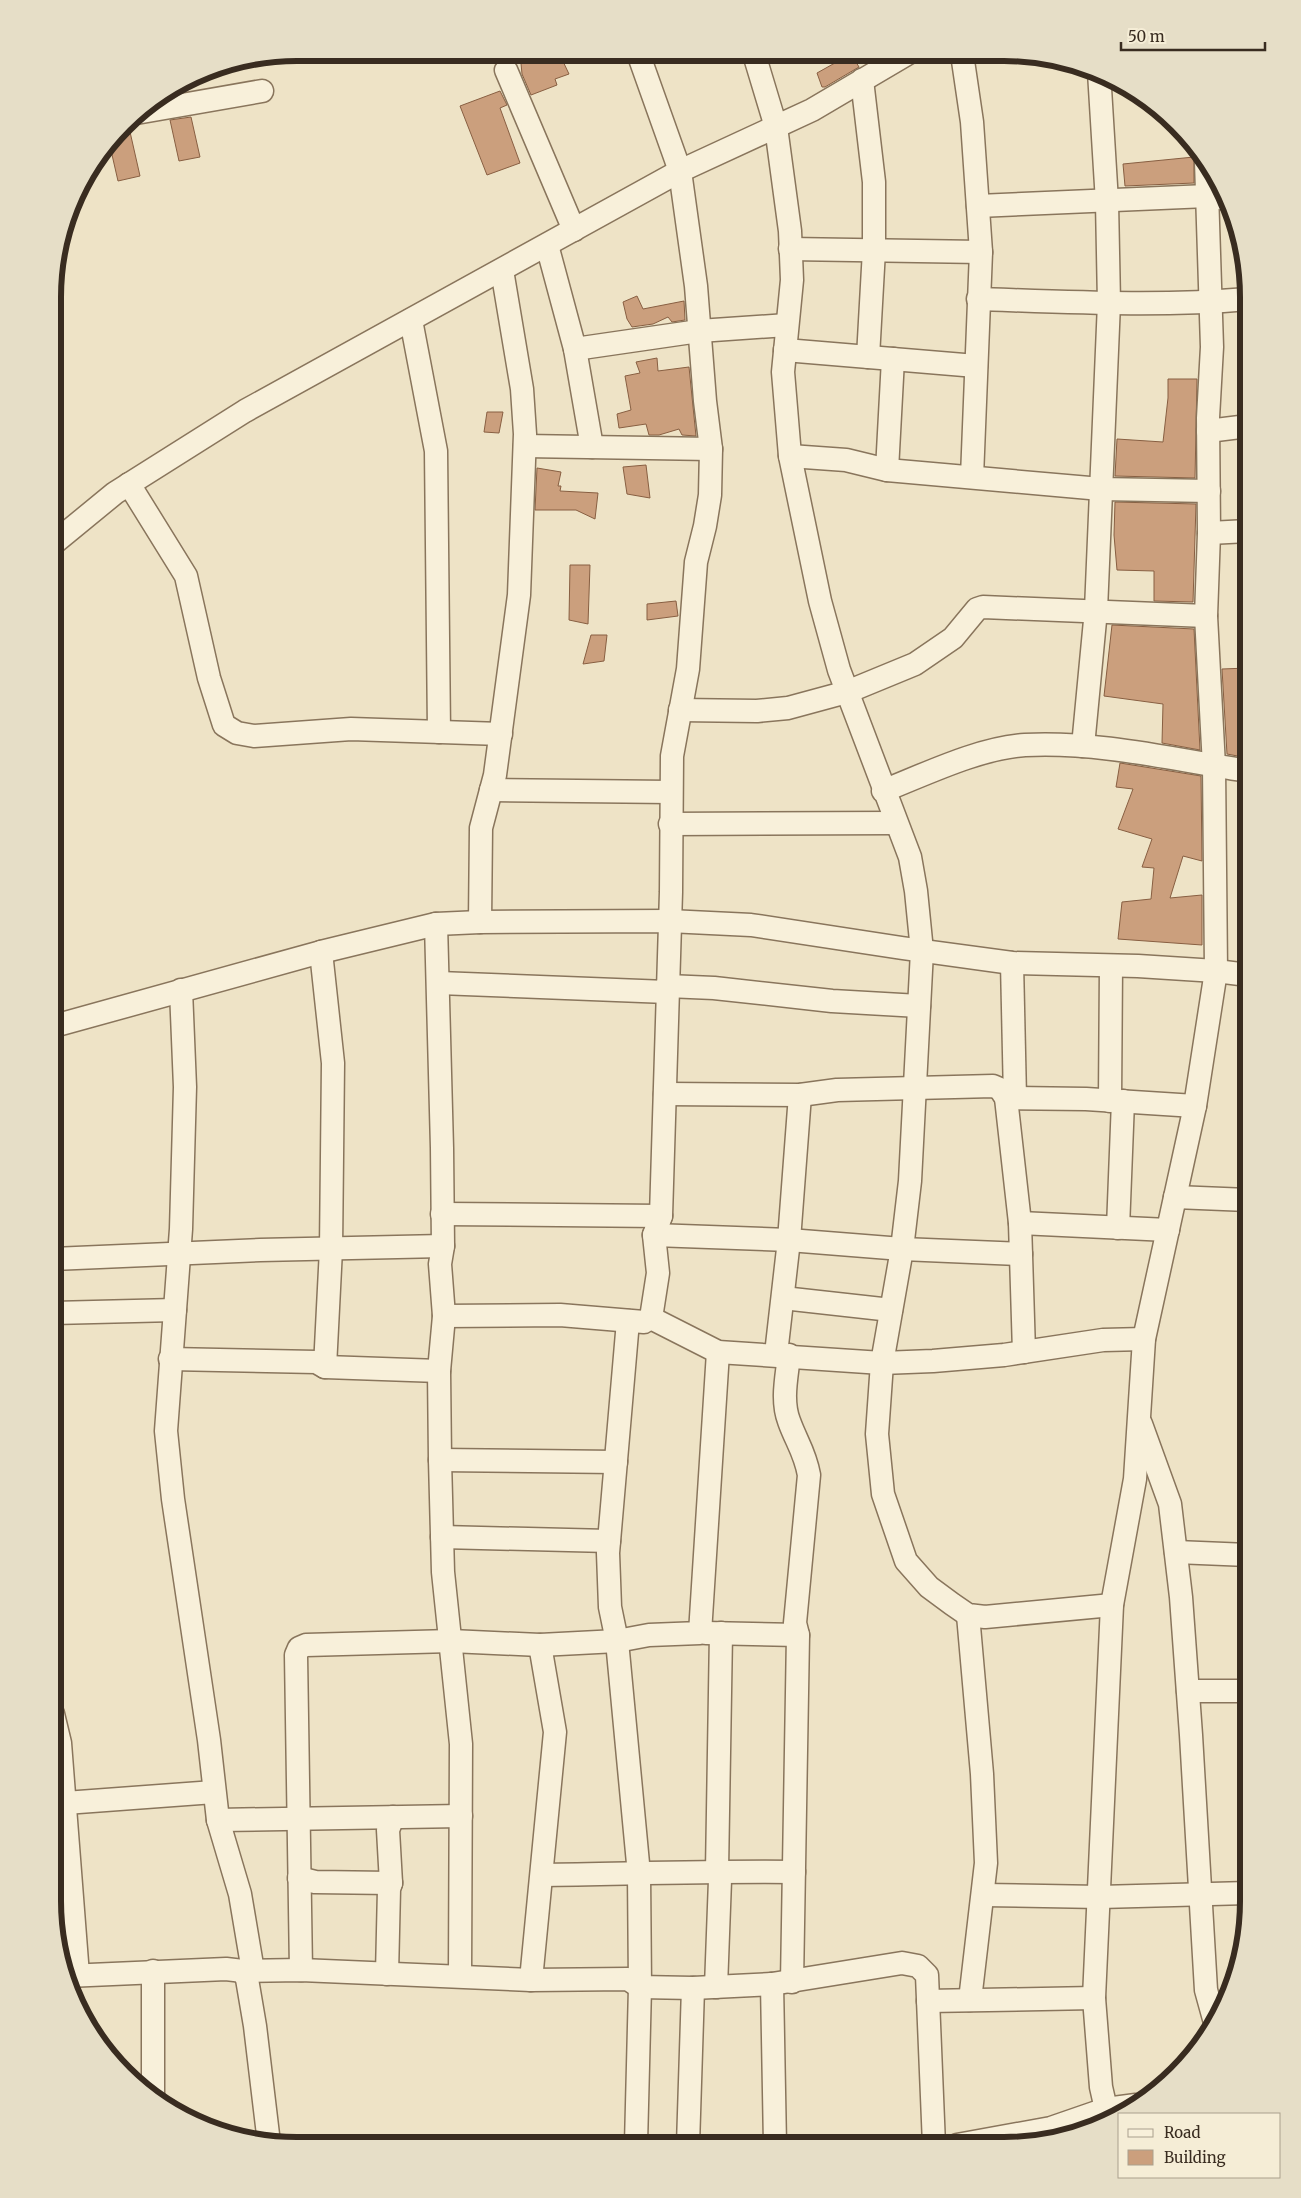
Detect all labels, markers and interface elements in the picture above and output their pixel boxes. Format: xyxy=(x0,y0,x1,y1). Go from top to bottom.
scale bar xyxy=(1121,20,1265,52)
text: 50 m xyxy=(1128,27,1165,46)
legend xyxy=(1118,2113,1281,2178)
text: Road xyxy=(1164,2123,1200,2142)
text: Building xyxy=(1164,2148,1226,2167)

